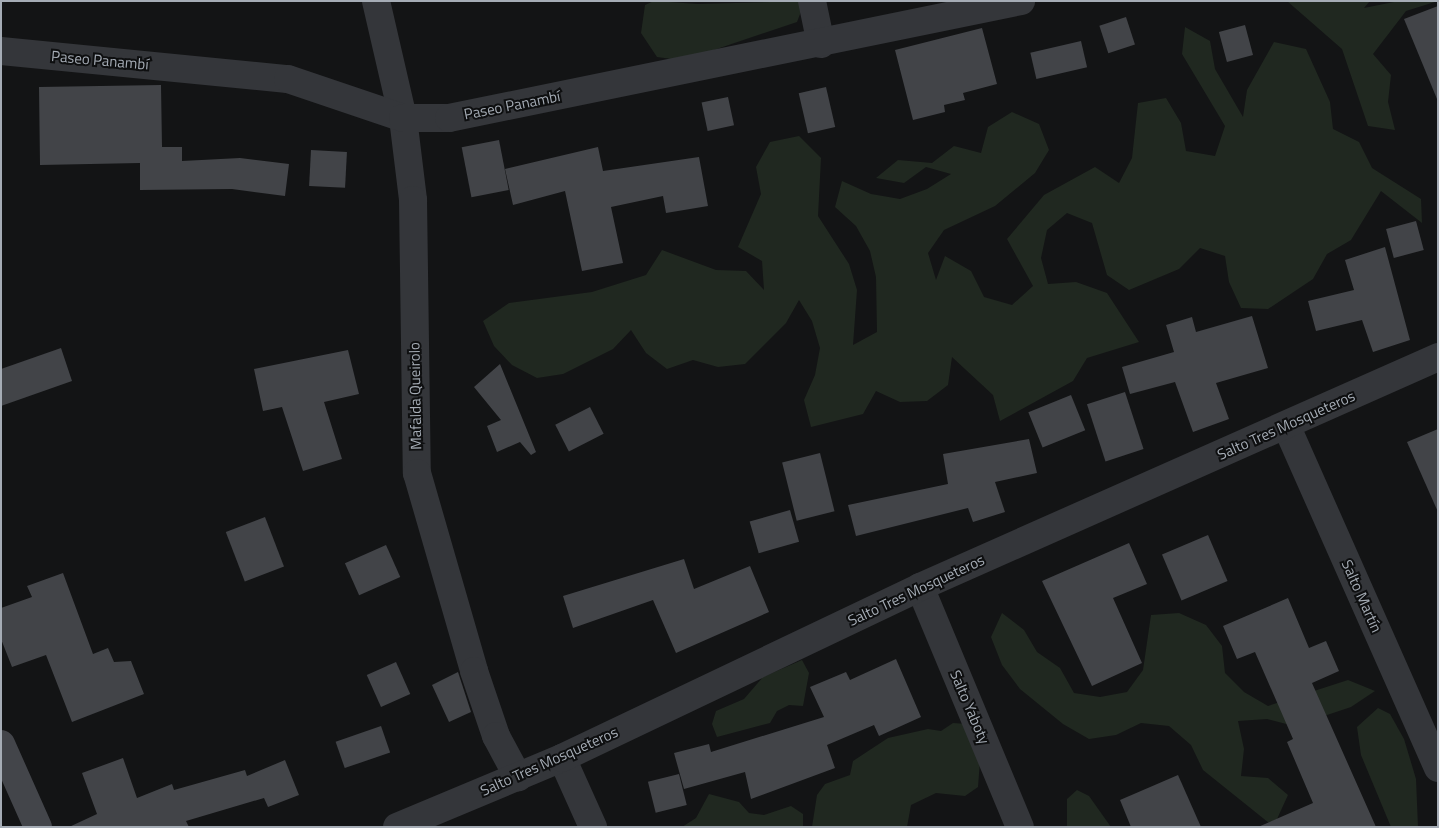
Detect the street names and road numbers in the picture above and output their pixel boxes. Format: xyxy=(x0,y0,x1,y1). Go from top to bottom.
street label: Paseo Panambí xyxy=(51,47,149,73)
street label: Paseo Panambí xyxy=(462,87,562,123)
street label: Mafalda Queirolo xyxy=(405,342,425,450)
street label: Salto Tres Mosqueteros xyxy=(1214,387,1358,463)
street label: Salto Tres Mosqueteros xyxy=(845,550,987,630)
street label: Salto Martín xyxy=(1338,557,1386,635)
street label: Salto Yaboty xyxy=(946,667,994,747)
street label: Salto Tres Mosqueteros xyxy=(477,723,621,799)

